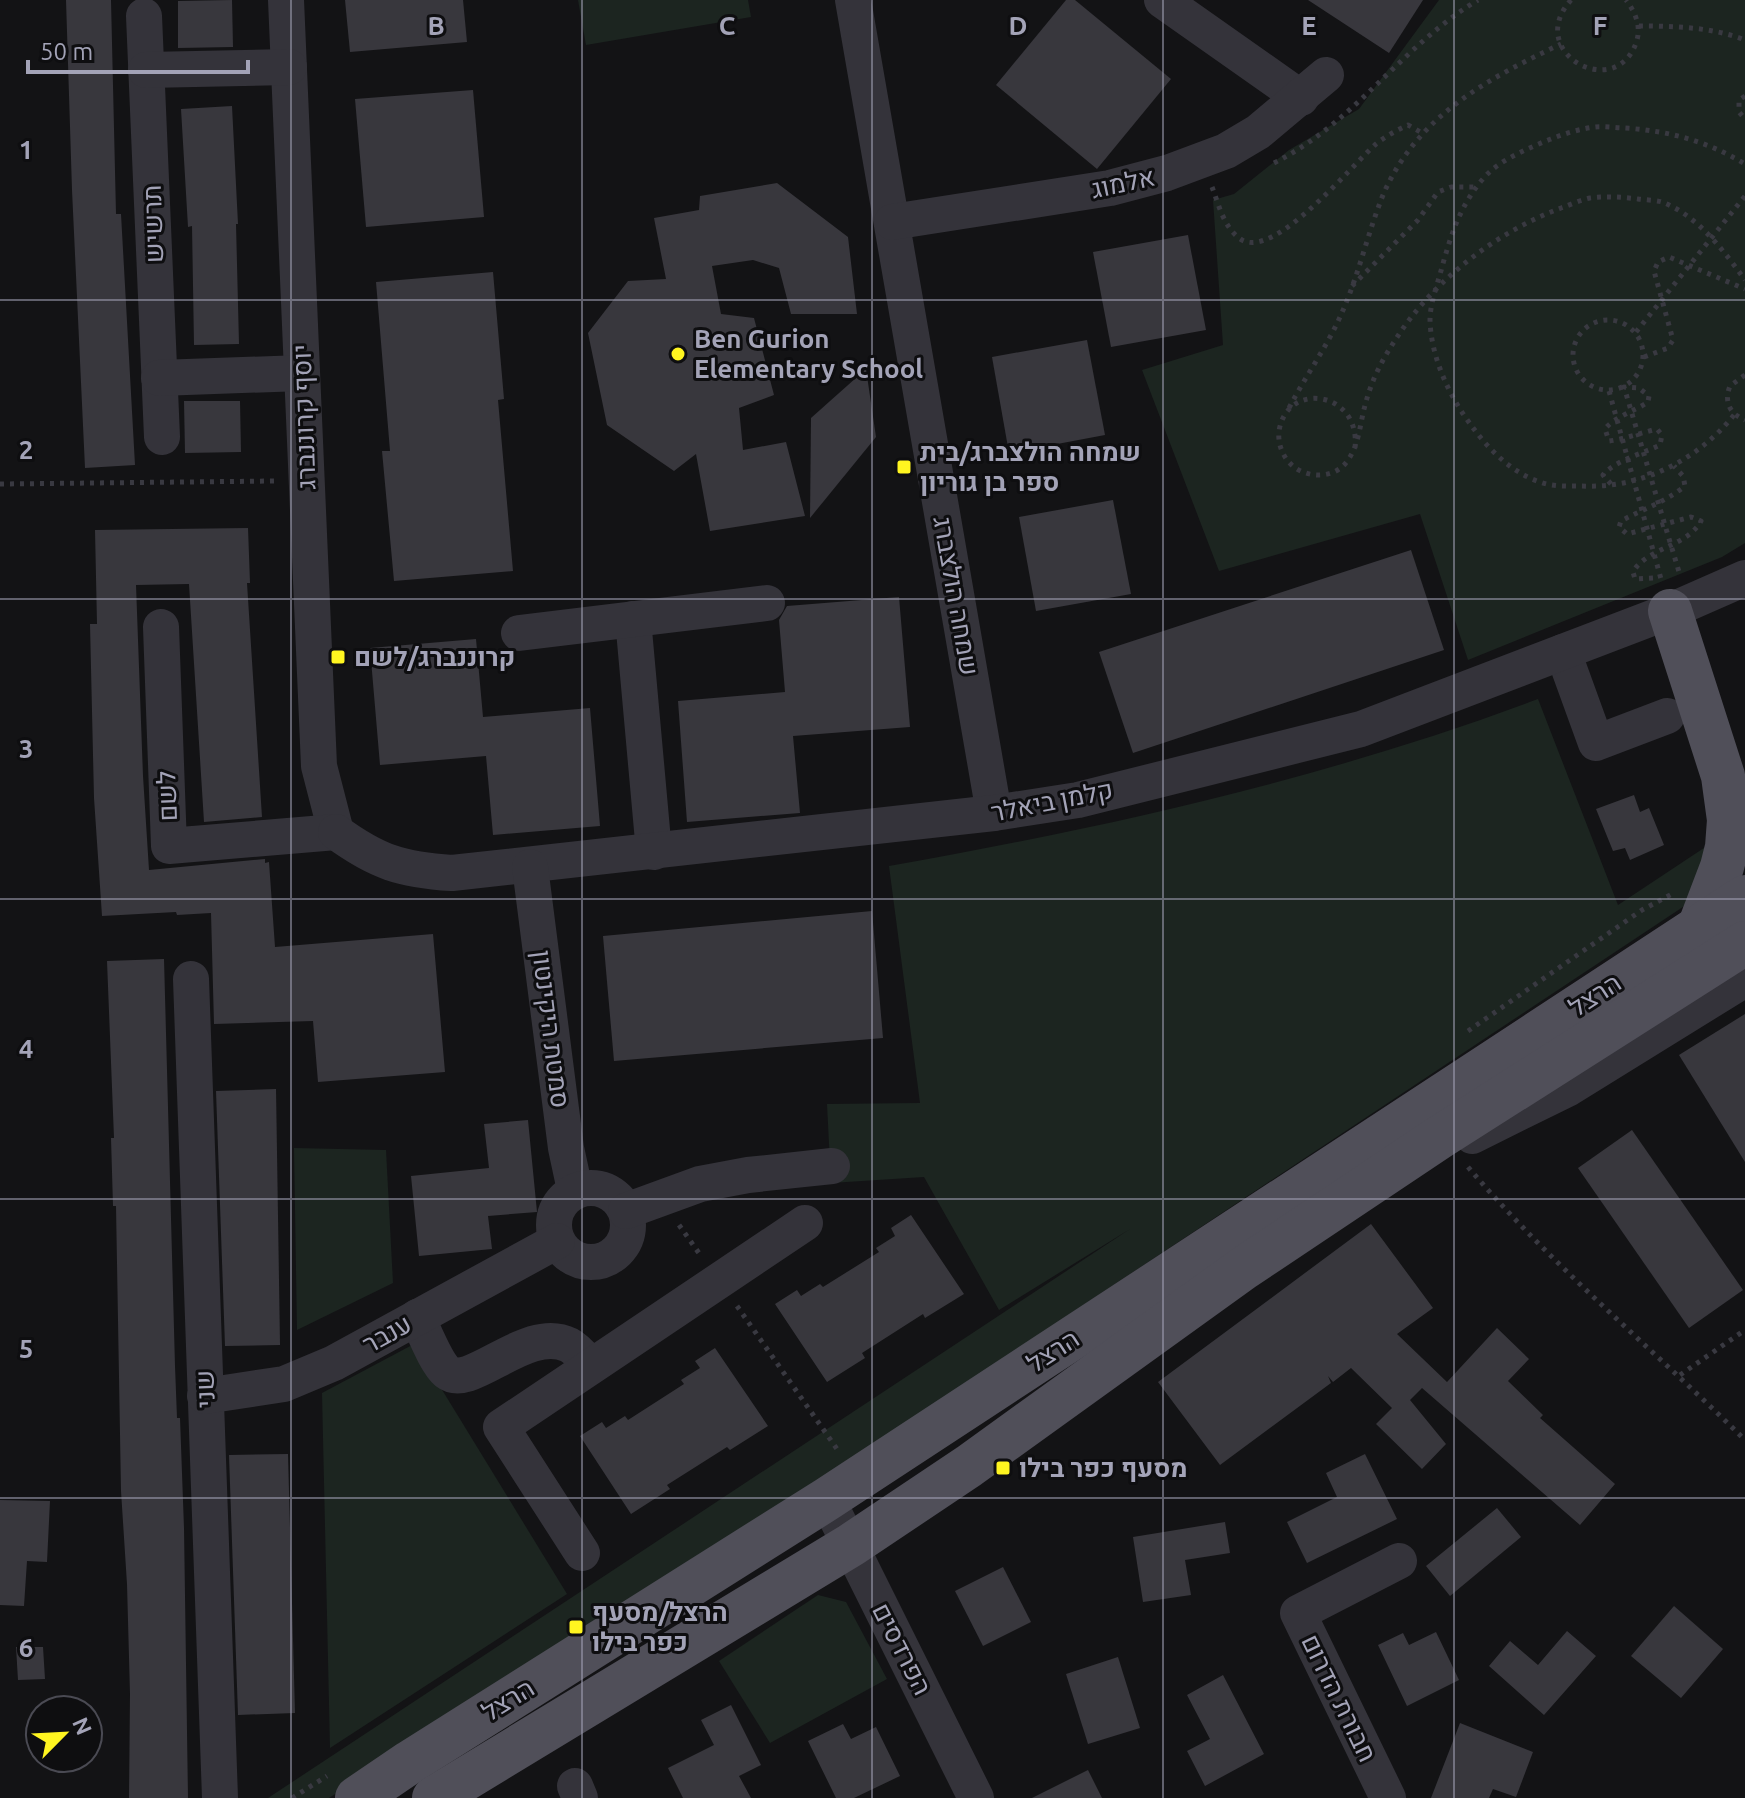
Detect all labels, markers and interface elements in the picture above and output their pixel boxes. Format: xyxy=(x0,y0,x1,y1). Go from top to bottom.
text: B xyxy=(427,11,445,40)
text: C xyxy=(719,11,736,40)
text: D xyxy=(1009,11,1027,40)
text: E xyxy=(1301,11,1317,40)
text: F xyxy=(1593,11,1607,40)
scale bar xyxy=(28,24,248,74)
text: 50 m xyxy=(40,38,93,65)
text: 1 xyxy=(19,135,33,164)
street label: אלמוג xyxy=(1088,162,1157,203)
street label: תרשיש xyxy=(137,184,168,264)
place label: Ben Gurion Elementary School xyxy=(694,324,923,383)
street label: יוסף קרוננברג xyxy=(286,344,321,490)
marker: Ben Gurion Elementary School xyxy=(669,345,687,363)
text: 2 xyxy=(19,435,33,464)
place label: שמחה הולצברג/בית ספר בן גוריון xyxy=(920,437,1141,496)
marker: שמחה הולצברג/בית ספר בן גוריון xyxy=(895,458,913,476)
street label: שמחה הולצברג xyxy=(928,514,985,678)
place label: קרוננברג/לשם xyxy=(354,642,516,671)
marker: קרוננברג/לשם xyxy=(329,648,347,666)
text: 3 xyxy=(19,734,33,763)
street label: לשם xyxy=(151,770,182,822)
street label: קלמן ביאלר xyxy=(988,774,1115,827)
street label: סמטת היקינטון xyxy=(527,948,576,1110)
street label: הרצל xyxy=(1564,967,1626,1022)
text: 4 xyxy=(19,1034,33,1063)
street label: ענבר xyxy=(357,1309,416,1359)
street label: הרצל xyxy=(1022,1323,1084,1378)
text: 5 xyxy=(19,1334,33,1363)
street label: שני xyxy=(189,1370,220,1408)
place label: מסעף כפר בילו xyxy=(1019,1453,1187,1482)
marker: מסעף כפר בילו xyxy=(994,1459,1012,1477)
place label: הרצל/מסעף כפר בילו xyxy=(592,1597,728,1656)
street label: הפרדסים xyxy=(867,1598,938,1699)
marker: הרצל/מסעף כפר בילו xyxy=(567,1618,585,1636)
street label: חבורת הדרום xyxy=(1296,1629,1383,1766)
text: 6 xyxy=(19,1633,33,1662)
street label: הרצל xyxy=(476,1673,539,1727)
north arrow xyxy=(24,1694,104,1774)
text: N xyxy=(68,1713,97,1738)

